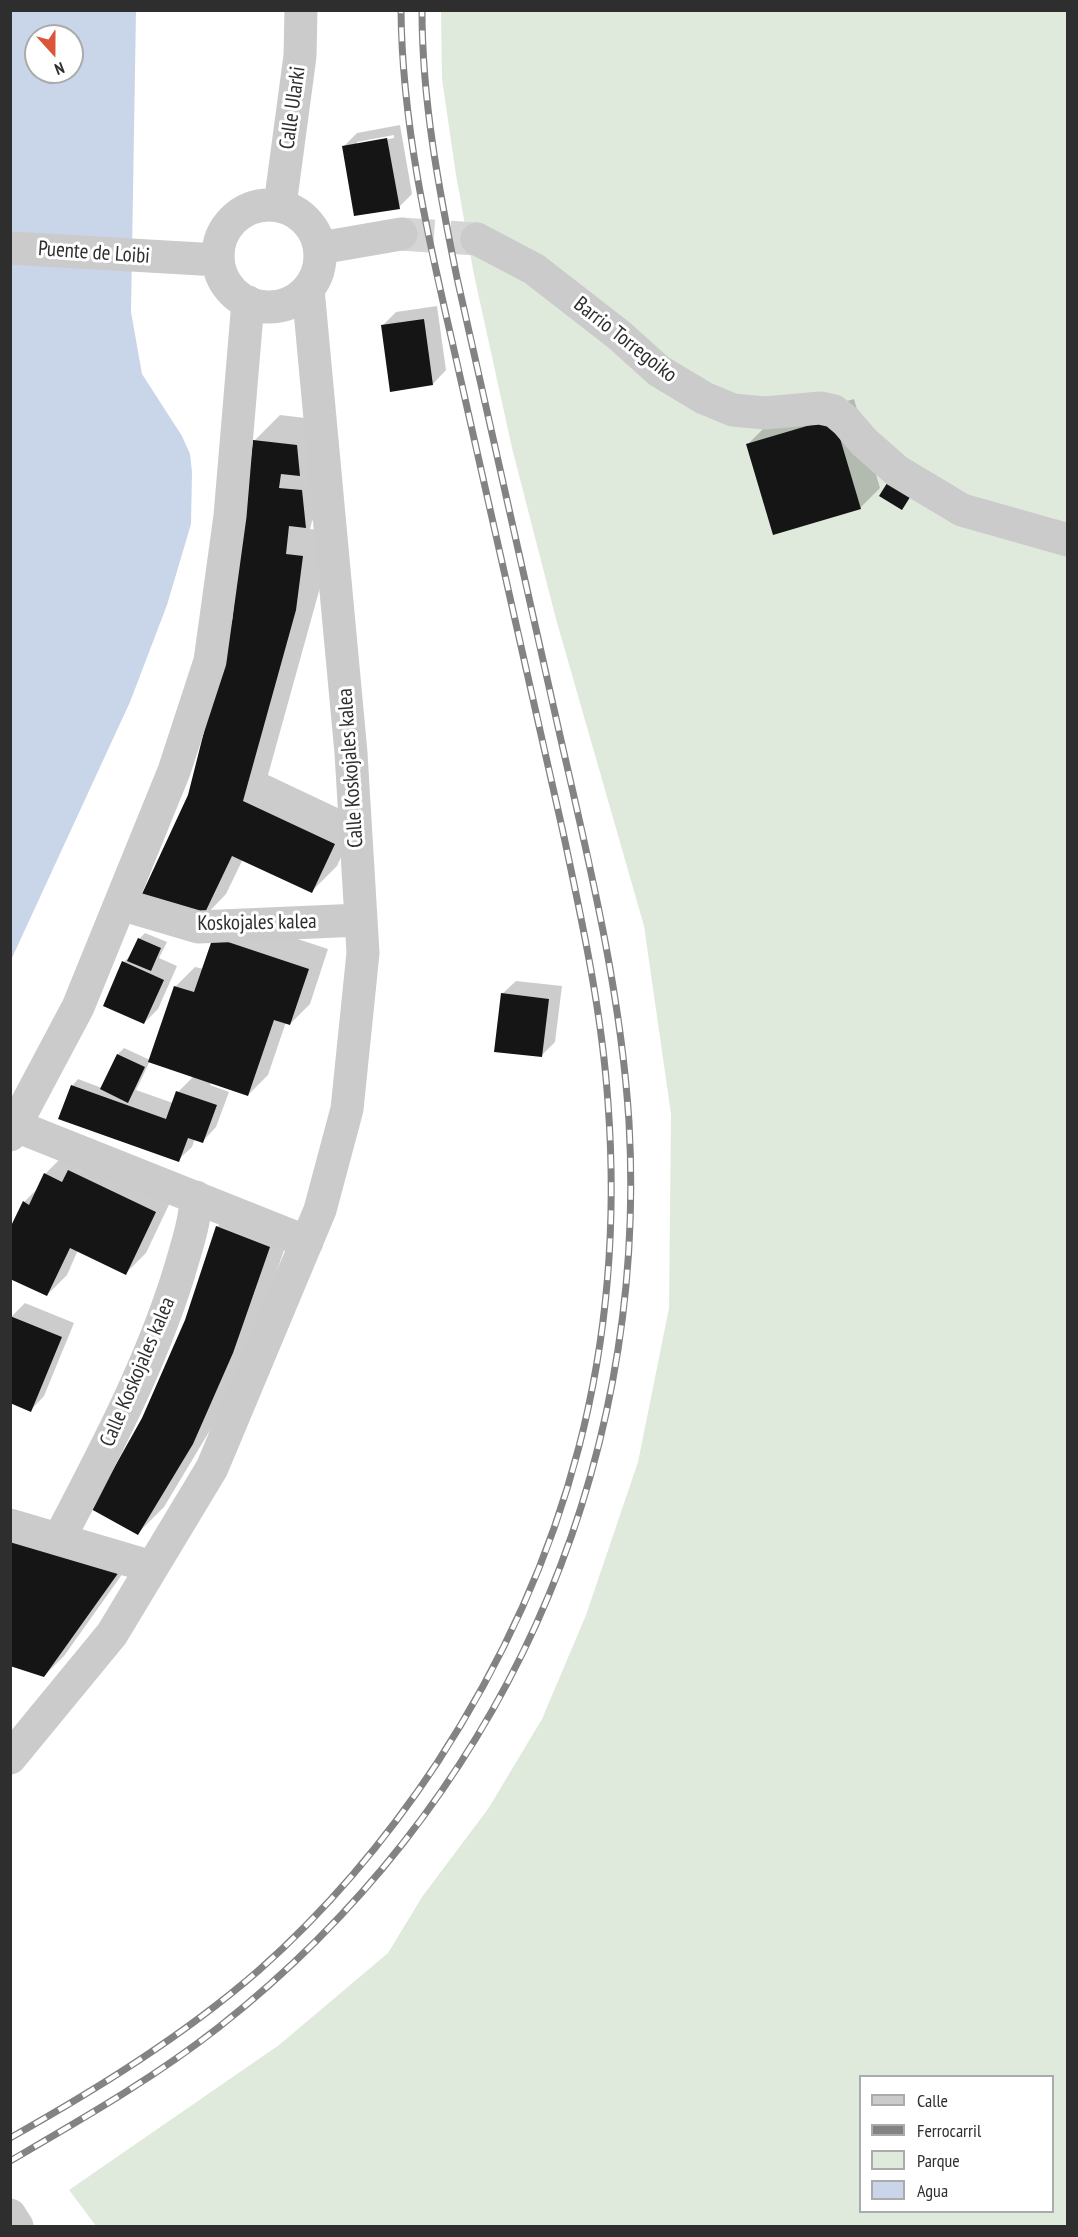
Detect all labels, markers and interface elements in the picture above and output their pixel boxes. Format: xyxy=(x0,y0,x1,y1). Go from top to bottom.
north arrow xyxy=(24,24,84,84)
text: N xyxy=(52,58,67,80)
street label: Calle Ularki xyxy=(275,65,311,151)
street label: Puente de Loibi xyxy=(37,237,151,269)
street label: Barrio Torregoiko xyxy=(568,292,682,388)
street label: Calle Koskojales kalea xyxy=(333,687,369,849)
street label: Koskojales kalea xyxy=(197,909,317,937)
street label: Calle Koskojales kalea xyxy=(95,1293,181,1451)
legend xyxy=(859,2075,1054,2213)
text: Calle xyxy=(917,2089,948,2112)
text: Ferrocarril xyxy=(917,2119,981,2142)
text: Parque xyxy=(917,2149,960,2172)
text: Agua xyxy=(917,2179,948,2202)

